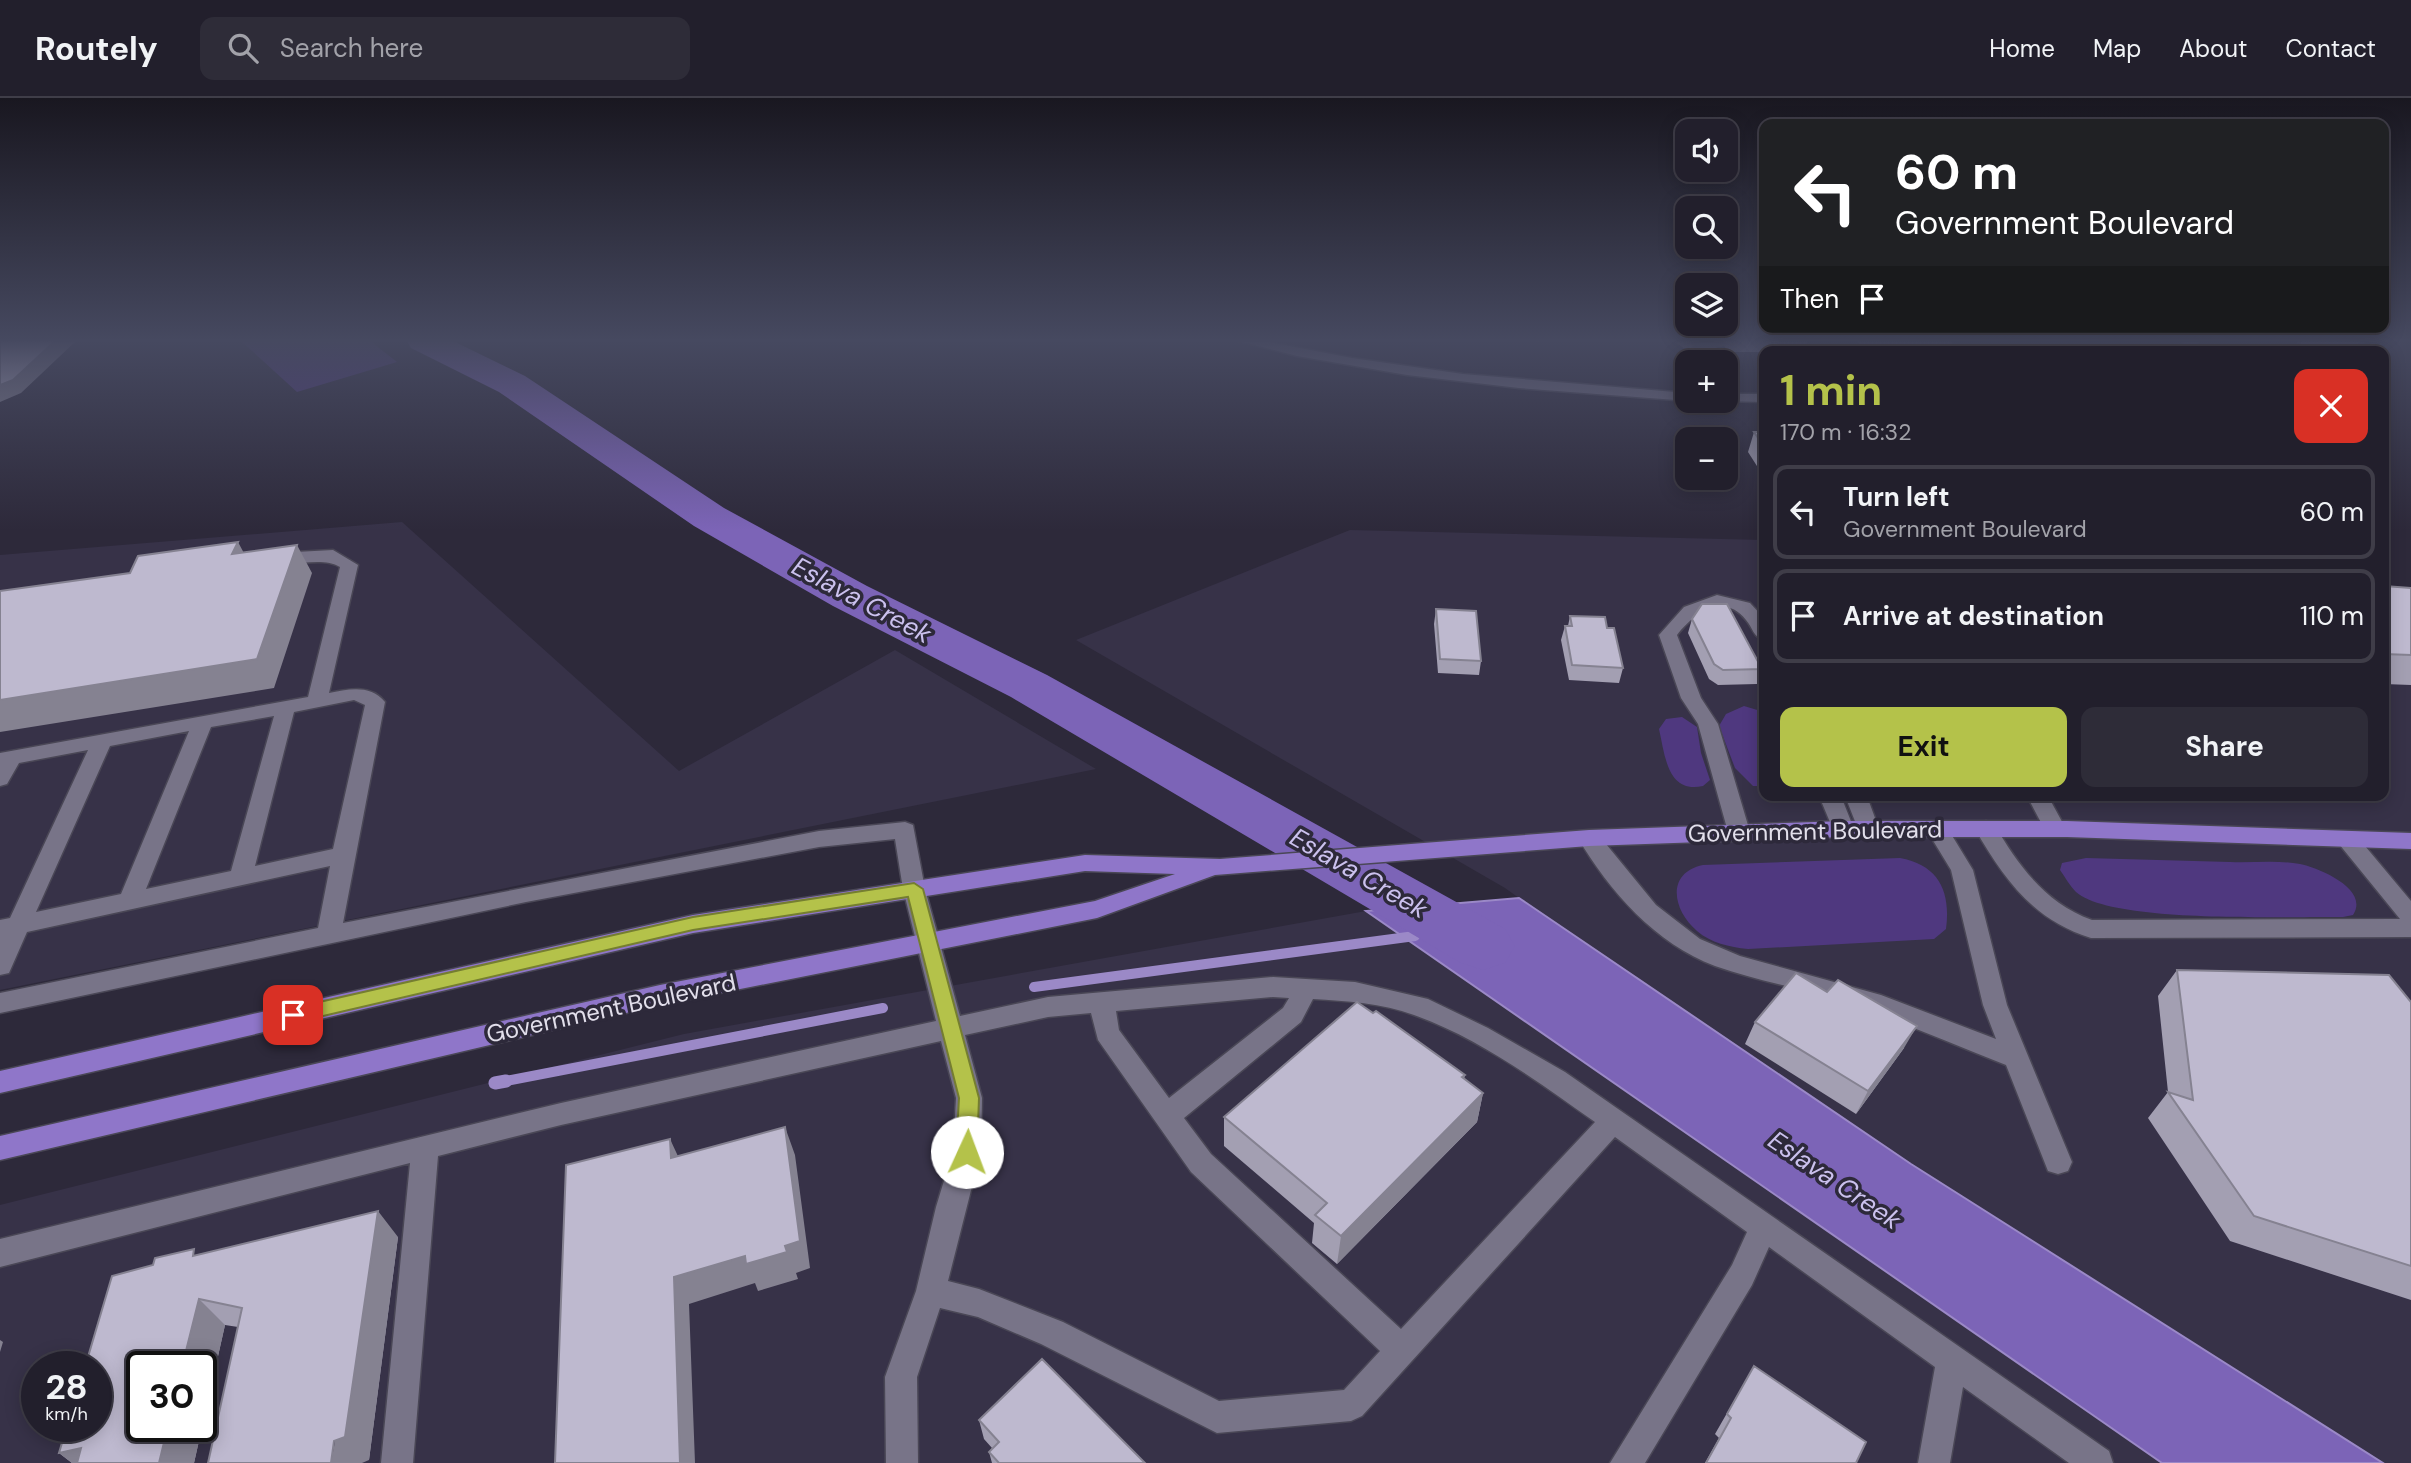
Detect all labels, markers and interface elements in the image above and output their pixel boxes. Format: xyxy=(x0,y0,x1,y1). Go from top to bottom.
search box xyxy=(200,17,690,80)
text: Routely xyxy=(35,27,158,70)
icon: search xyxy=(224,29,262,67)
text: Search here xyxy=(280,31,423,65)
text: Home xyxy=(1989,33,2055,64)
text: Map xyxy=(2093,33,2141,64)
text: About xyxy=(2179,33,2248,64)
text: Contact xyxy=(2286,33,2376,64)
map controls xyxy=(1675,119,1738,490)
button: sound xyxy=(1675,119,1738,182)
text: 60 m xyxy=(1895,140,2018,204)
icon: left xyxy=(1780,147,1871,238)
button: search xyxy=(1675,196,1738,259)
text: Government Boulevard xyxy=(1895,202,2234,244)
button: layers xyxy=(1675,273,1738,336)
icon: arrive xyxy=(1853,280,1891,318)
text: Then xyxy=(1780,282,1839,316)
button: + xyxy=(1675,350,1738,413)
text: 1 min xyxy=(1780,363,1882,418)
button: close xyxy=(2294,369,2368,443)
text: 170 m · 16:32 xyxy=(1780,417,1911,447)
button: − xyxy=(1675,427,1738,490)
text: Turn left xyxy=(1843,480,1950,514)
icon: left xyxy=(1784,493,1822,531)
text: 60 m xyxy=(2300,495,2364,529)
text: Government Boulevard xyxy=(1843,514,2087,544)
water label: Eslava Creek xyxy=(786,549,938,651)
icon: arrive xyxy=(1784,597,1822,635)
text: Arrive at destination xyxy=(1843,599,2104,633)
text: 110 m xyxy=(2300,599,2364,633)
button: Exit xyxy=(1780,707,2067,787)
button: Share xyxy=(2081,707,2368,787)
street label: Government Boulevard xyxy=(1688,813,1942,849)
water label: Eslava Creek xyxy=(1284,820,1435,926)
street label: Government Boulevard xyxy=(483,966,739,1050)
pin xyxy=(263,985,323,1045)
icon: arrive xyxy=(274,996,312,1034)
position arrow xyxy=(930,1115,1004,1189)
water label: Eslava Creek xyxy=(1762,1123,1909,1237)
speed limit sign: 30 xyxy=(126,1351,217,1442)
text: 28 xyxy=(45,1364,88,1410)
text: km/h xyxy=(45,1402,88,1426)

